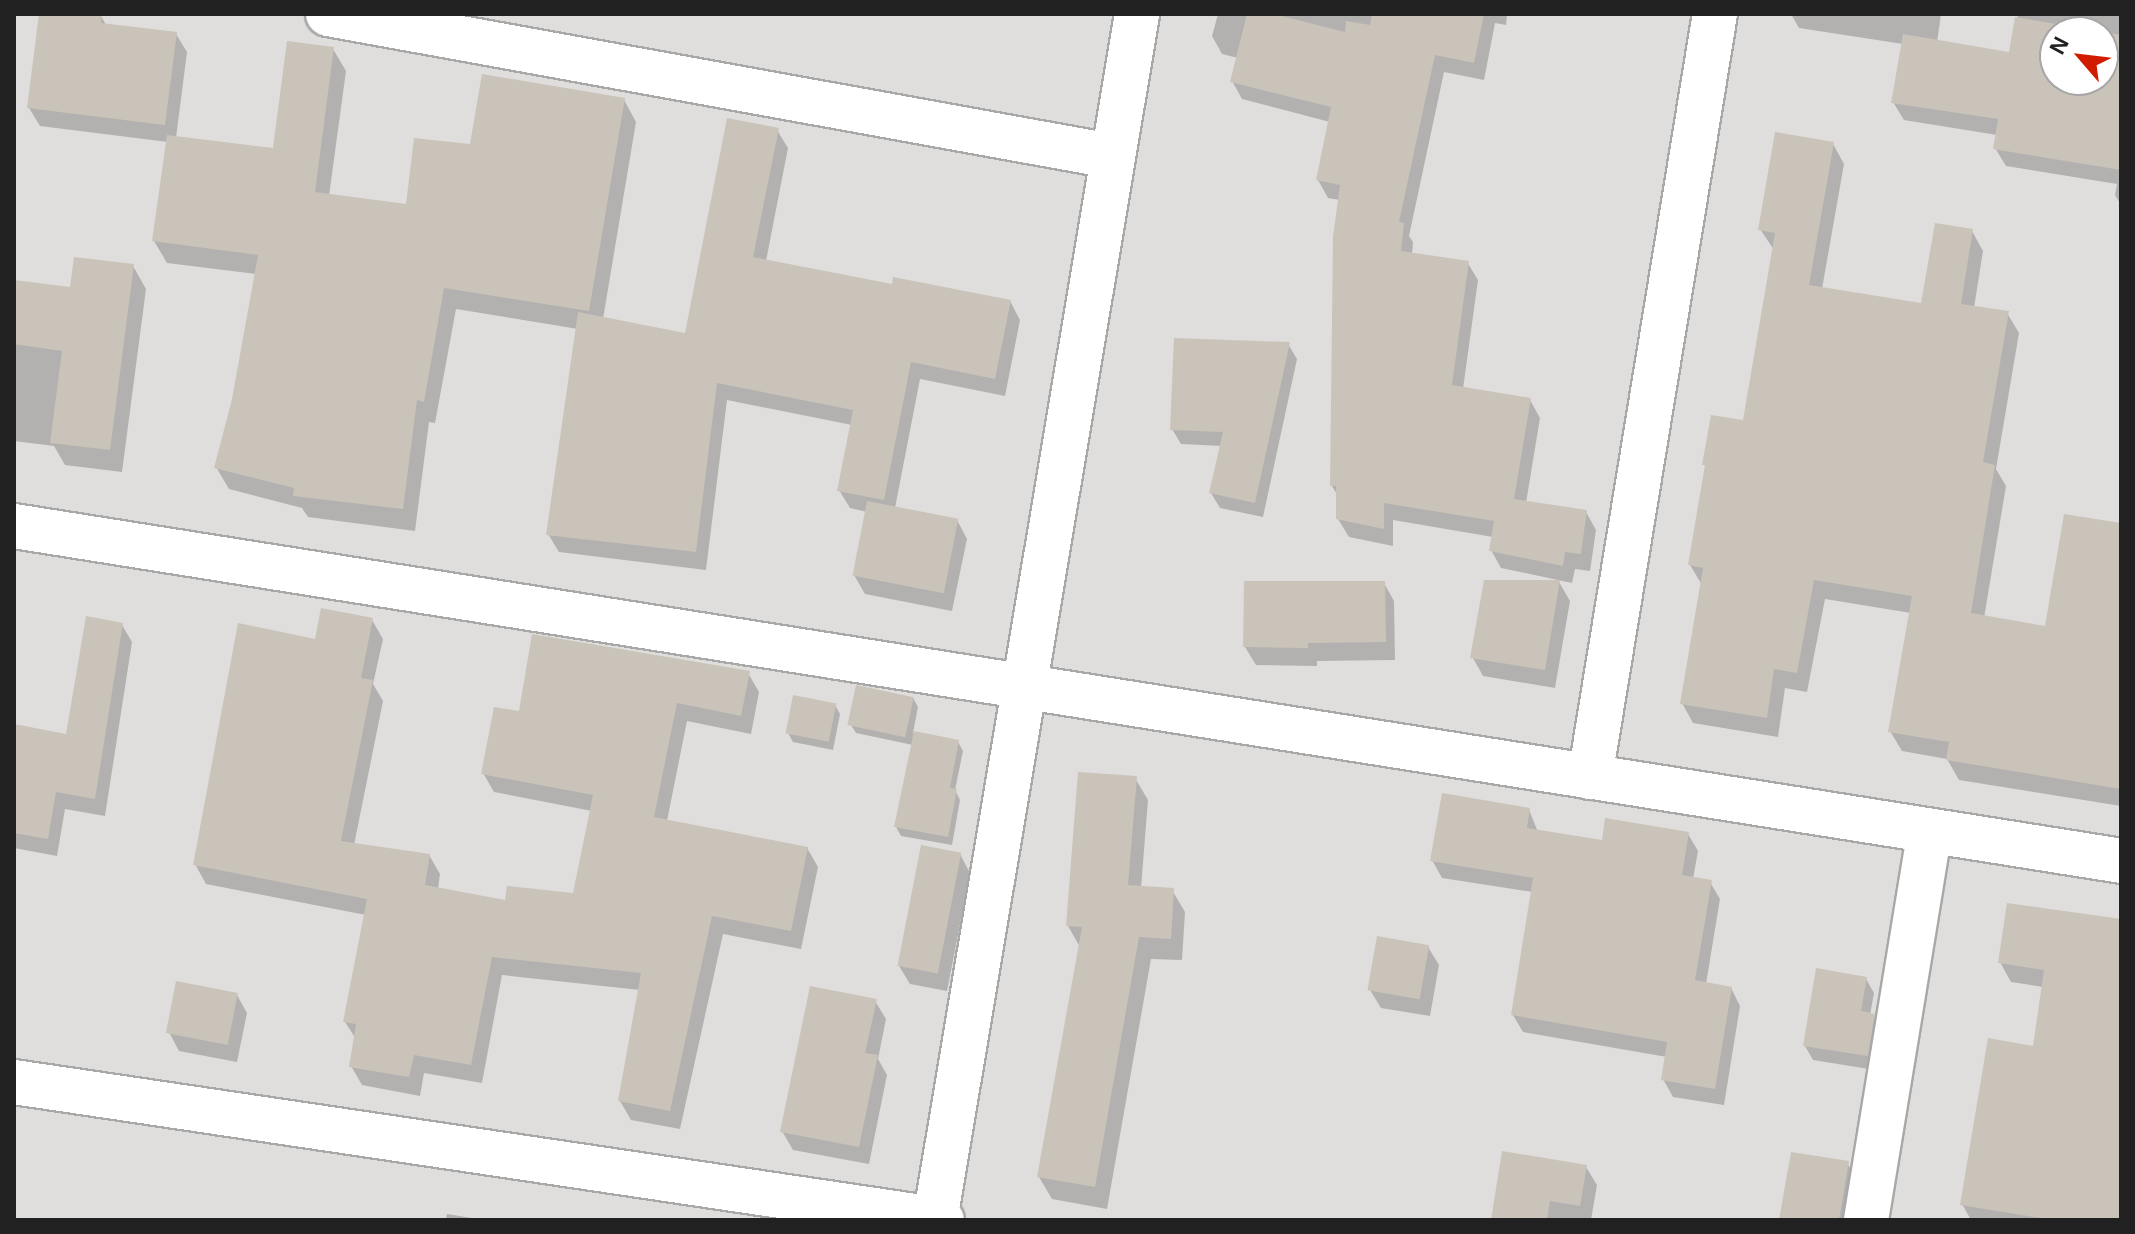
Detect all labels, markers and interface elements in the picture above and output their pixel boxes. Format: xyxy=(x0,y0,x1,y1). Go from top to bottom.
north arrow xyxy=(2039,16,2119,96)
text: N xyxy=(2044,33,2074,58)

